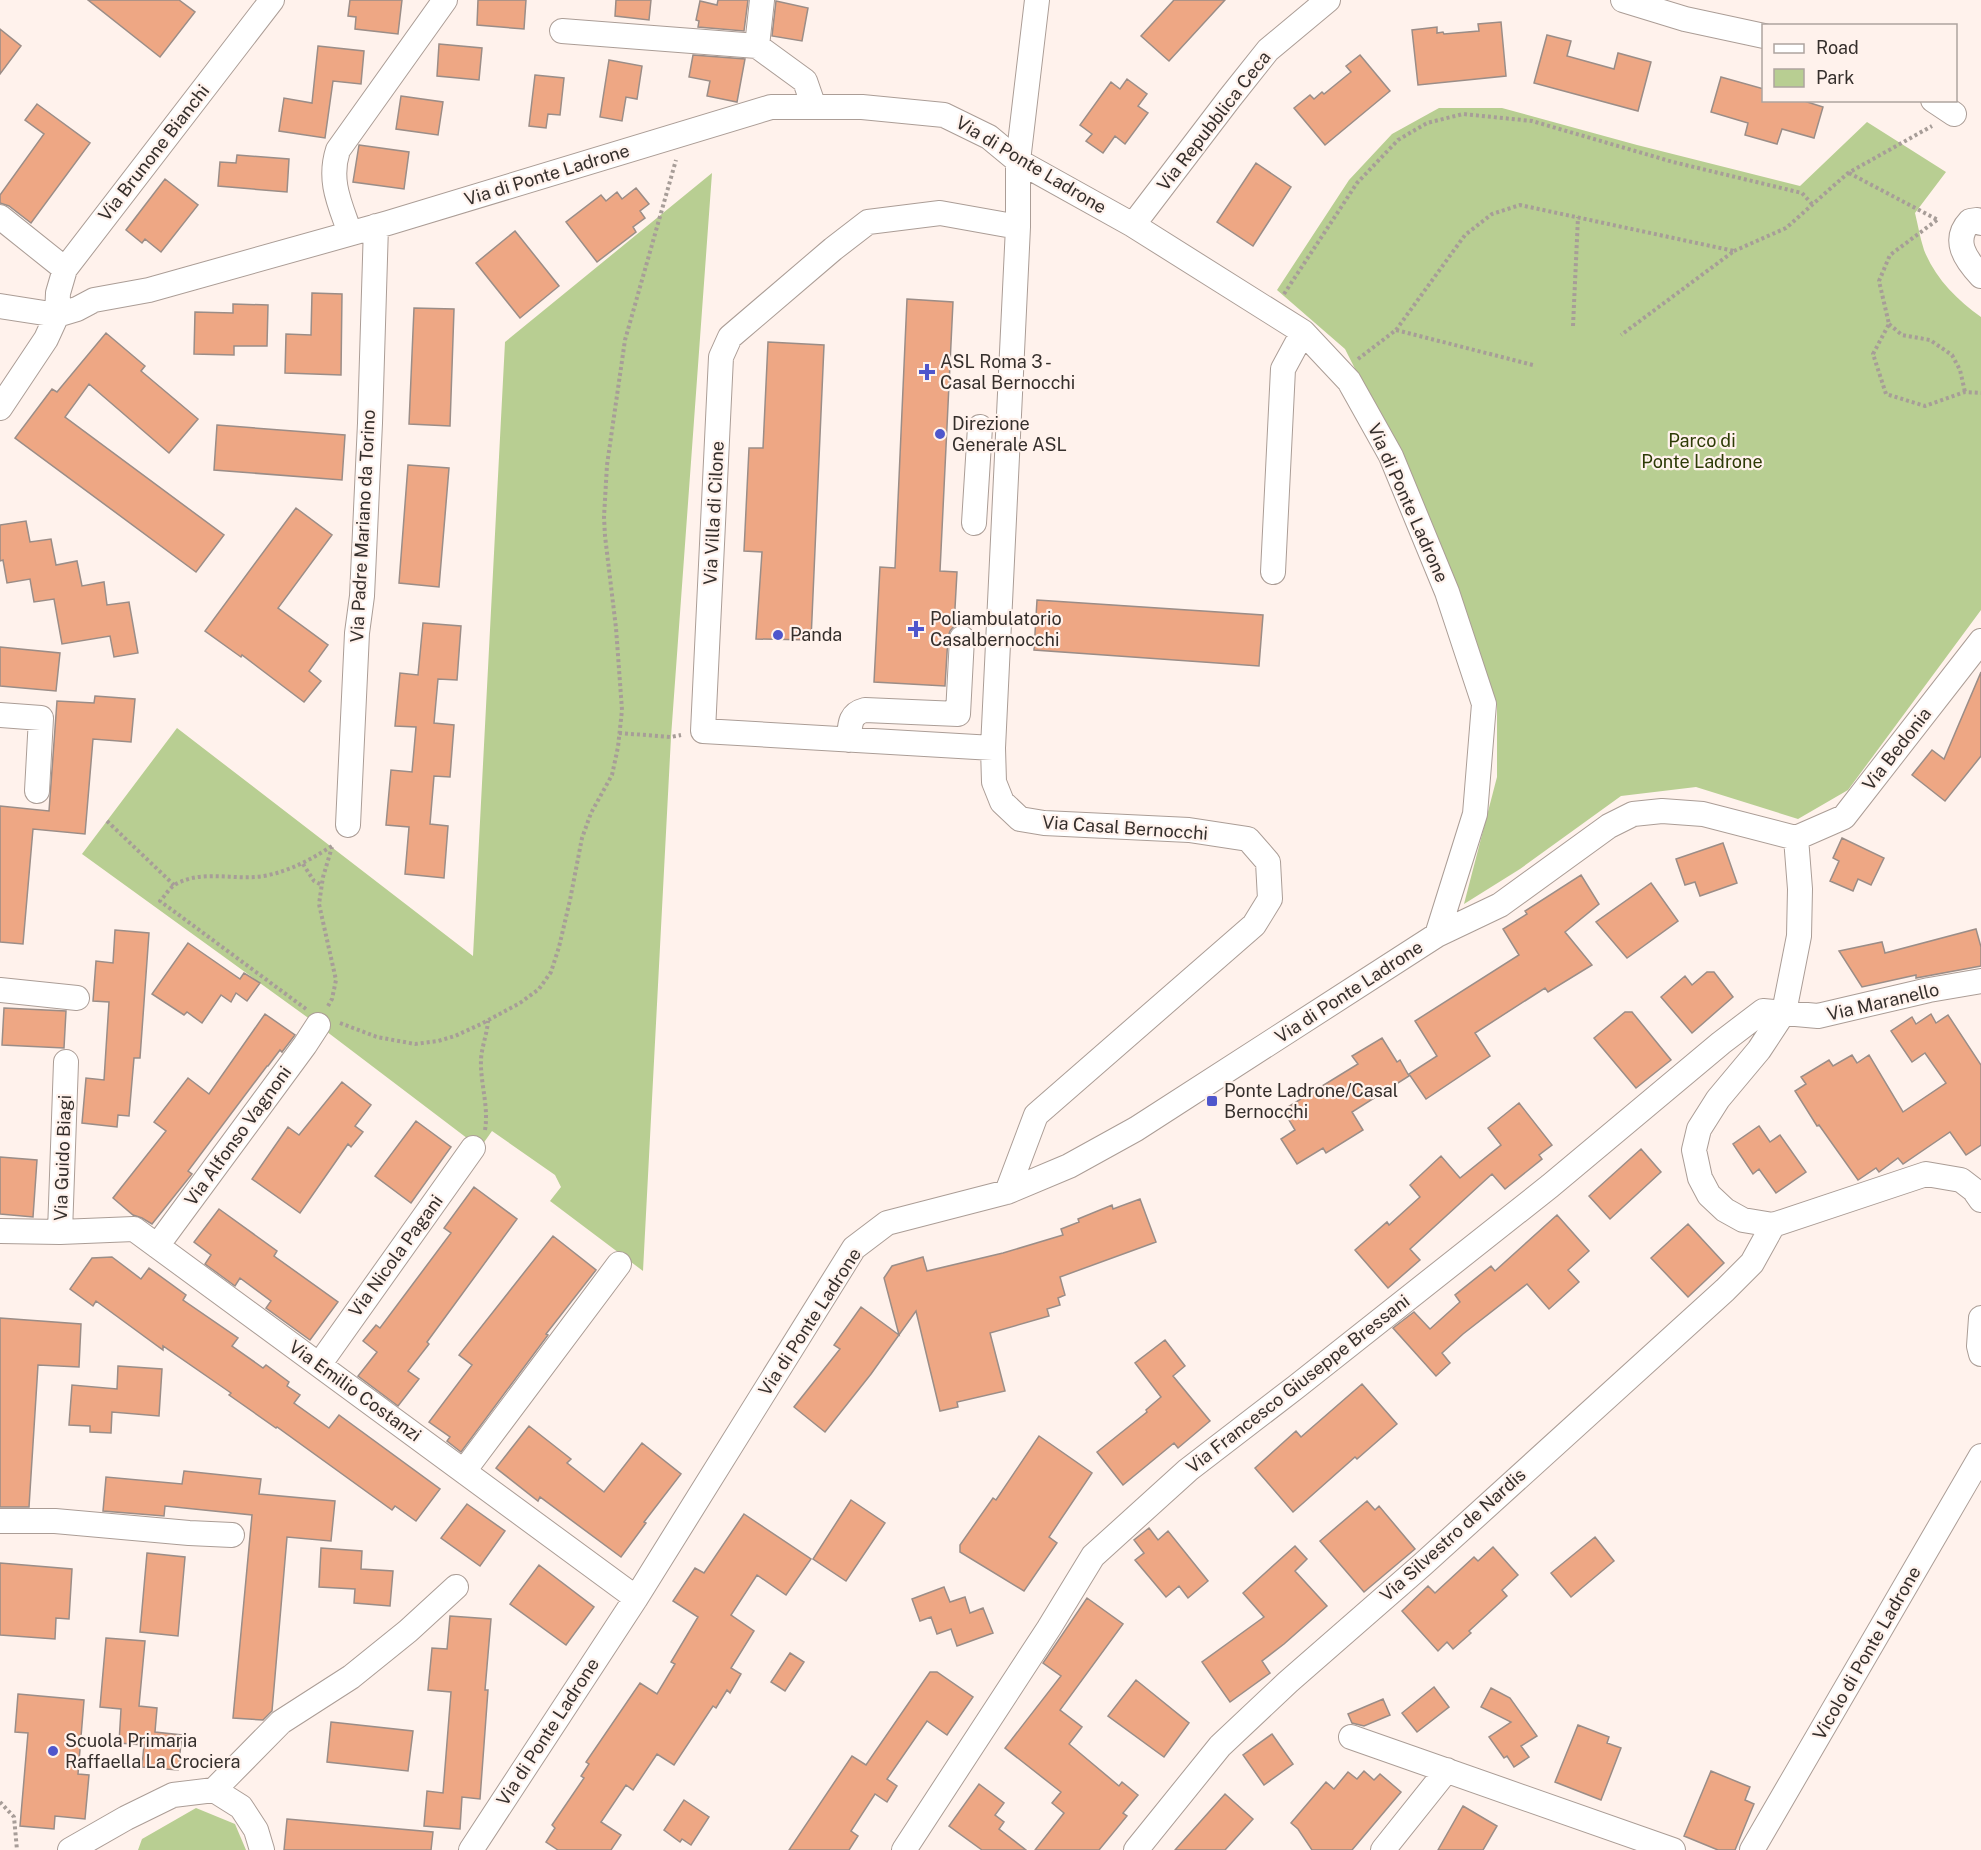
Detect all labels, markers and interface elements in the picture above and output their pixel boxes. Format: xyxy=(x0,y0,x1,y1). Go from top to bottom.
legend xyxy=(1762,24,1957,102)
text: Road xyxy=(1816,37,1859,58)
street label: Via Repubblica Ceca xyxy=(1152,47,1275,195)
text: Park xyxy=(1816,67,1854,88)
street label: Via Brunone Bianchi xyxy=(94,80,213,225)
street label: Via di Ponte Ladrone xyxy=(952,111,1110,218)
street label: Via di Ponte Ladrone xyxy=(462,139,632,210)
place label: ASL Roma 3 - Casal Bernocchi xyxy=(940,351,1075,393)
marker: ASL Roma 3 - Casal Bernocchi xyxy=(918,363,936,381)
street label: Via Padre Mariano da Torino xyxy=(346,409,379,643)
place label: Direzione Generale ASL xyxy=(952,413,1067,455)
street label: Via di Ponte Ladrone xyxy=(1364,420,1453,585)
marker: Direzione Generale ASL xyxy=(933,427,947,441)
park label: Parco di Ponte Ladrone xyxy=(1641,430,1763,472)
street label: Via Villa di Cilone xyxy=(699,440,728,586)
place label: Poliambulatorio Casalbernocchi xyxy=(930,608,1062,650)
marker: Poliambulatorio Casalbernocchi xyxy=(907,620,925,638)
place label: Panda xyxy=(790,624,842,645)
marker: Panda xyxy=(771,628,785,642)
street label: Via Bedonia xyxy=(1858,703,1935,794)
street label: Via Casal Bernocchi xyxy=(1041,811,1209,844)
street label: Via di Ponte Ladrone xyxy=(1271,936,1426,1047)
street label: Via Maranello xyxy=(1825,978,1941,1025)
street label: Via Alfonso Vagnoni xyxy=(180,1062,295,1210)
place label: Ponte Ladrone/Casal Bernocchi xyxy=(1224,1080,1398,1122)
street label: Via Guido Biagi xyxy=(50,1094,75,1222)
marker: Ponte Ladrone/Casal Bernocchi xyxy=(1205,1094,1219,1108)
street label: Via Nicola Pagani xyxy=(344,1191,447,1321)
street label: Via di Ponte Ladrone xyxy=(754,1244,865,1399)
street label: Via Francesco Giuseppe Bressani xyxy=(1182,1290,1413,1477)
street label: Via Emilio Costanzi xyxy=(285,1336,425,1446)
street label: Via Silvestro de Nardis xyxy=(1376,1464,1530,1606)
street label: Vicolo di Ponte Ladrone xyxy=(1808,1562,1925,1743)
street label: Via di Ponte Ladrone xyxy=(492,1654,603,1809)
place label: Scuola Primaria Raffaella La Crociera xyxy=(65,1730,240,1772)
marker: Scuola Primaria Raffaella La Crociera xyxy=(46,1744,60,1758)

